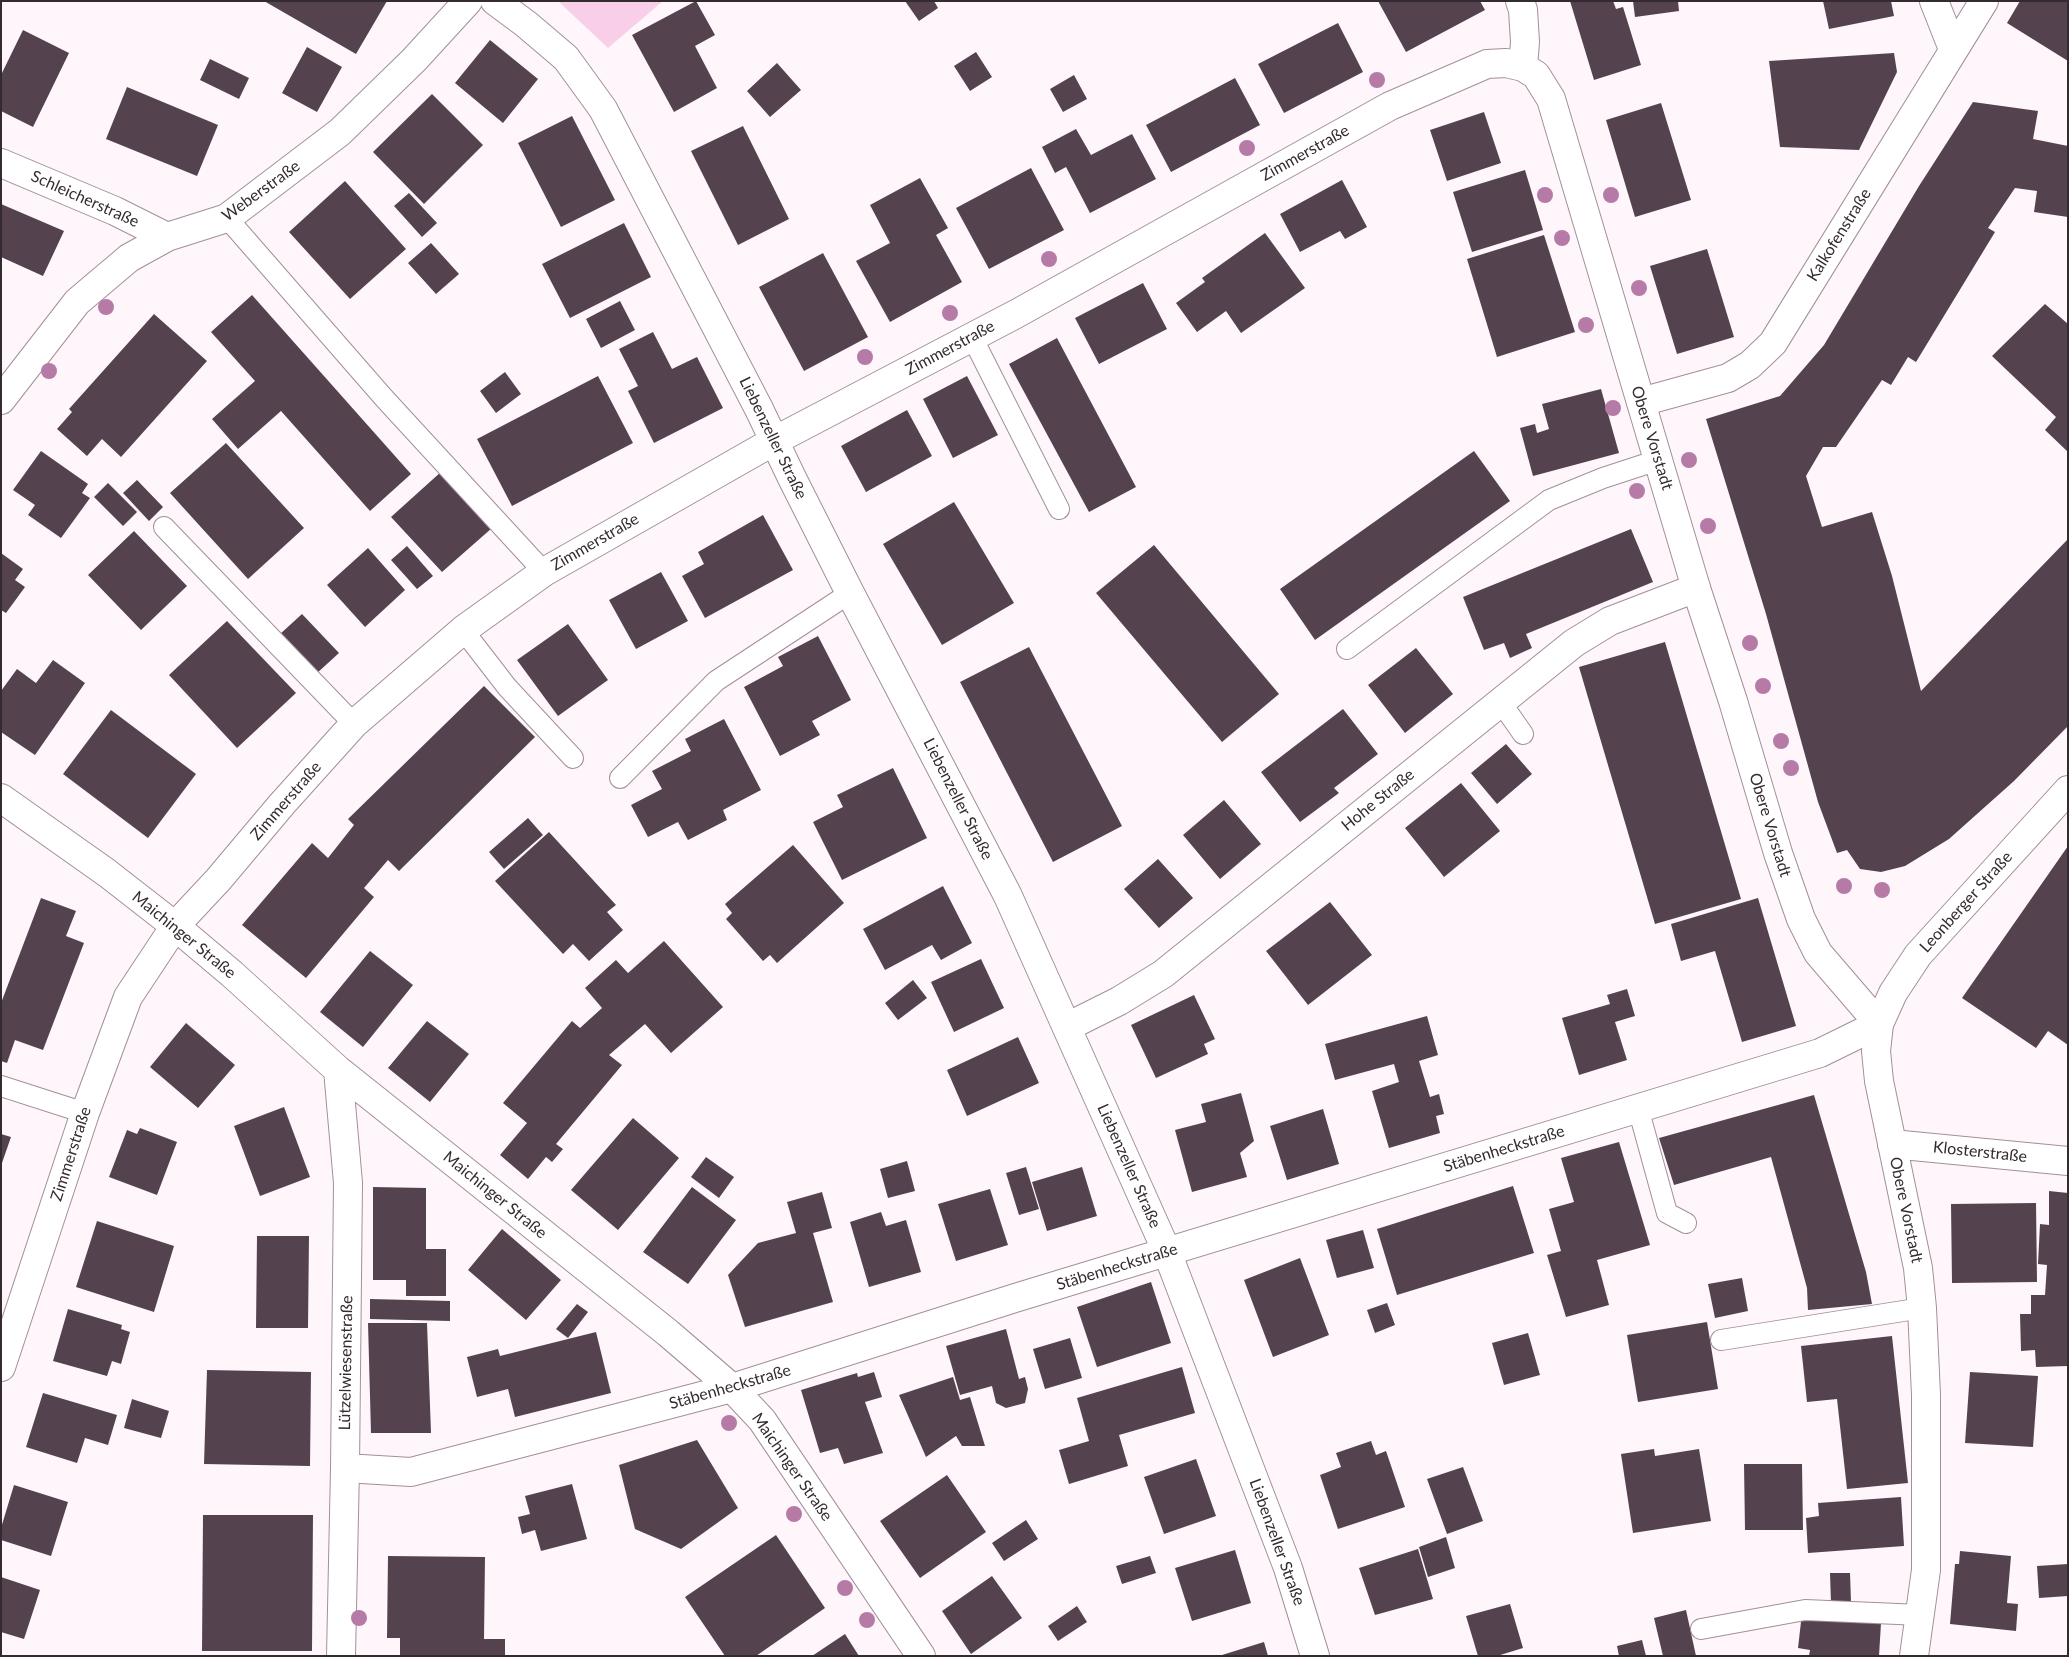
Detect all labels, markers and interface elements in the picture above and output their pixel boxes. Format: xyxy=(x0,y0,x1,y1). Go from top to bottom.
street label: Zimmerstraße xyxy=(1257,121,1353,185)
street label: Weberstraße xyxy=(218,156,304,226)
street label: Schleicherstraße xyxy=(28,167,142,231)
street label: Kalkofenstraße xyxy=(1803,185,1875,285)
street label: Zimmerstraße xyxy=(902,317,998,379)
street label: Liebenzeller Straße xyxy=(735,374,811,502)
street label: Obere Vorstadt xyxy=(1627,384,1677,492)
street label: Zimmerstraße xyxy=(548,509,642,575)
street label: Liebenzeller Straße xyxy=(919,735,997,863)
street label: Zimmerstraße xyxy=(247,758,325,844)
street label: Hohe Straße xyxy=(1338,765,1418,835)
street label: Obere Vorstadt xyxy=(1745,771,1795,879)
street label: Leonberger Straße xyxy=(1916,848,2016,956)
street label: Maichinger Straße xyxy=(128,887,240,983)
street label: Liebenzeller Straße xyxy=(1093,1101,1165,1231)
street label: Zimmerstraße xyxy=(47,1104,95,1204)
street label: Stäbenheckstraße xyxy=(1441,1121,1567,1177)
street label: Klosterstraße xyxy=(1932,1138,2028,1166)
street label: Maichinger Straße xyxy=(439,1147,551,1243)
street label: Obere Vorstadt xyxy=(1885,1155,1927,1265)
street label: Stäbenheckstraße xyxy=(1054,1239,1180,1295)
street label: Lützelwiesenstraße xyxy=(335,1295,357,1431)
street label: Stäbenheckstraße xyxy=(667,1360,793,1414)
street label: Maichinger Straße xyxy=(748,1409,836,1525)
street label: Liebenzeller Straße xyxy=(1245,1476,1309,1608)

